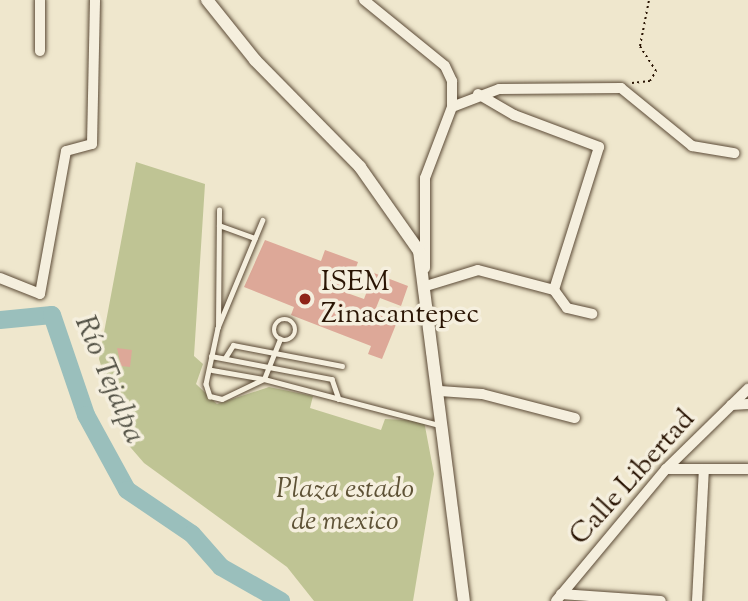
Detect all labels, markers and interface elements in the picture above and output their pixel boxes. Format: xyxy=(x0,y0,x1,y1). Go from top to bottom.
place label: ISEM Zinacantepec xyxy=(321,266,479,332)
marker: ISEM Zinacantepec xyxy=(295,289,315,309)
water label: Río Tejalpa xyxy=(65,311,151,449)
street label: Calle Libertad xyxy=(563,403,703,553)
park label: Plaza estado de mexico xyxy=(276,473,414,539)

